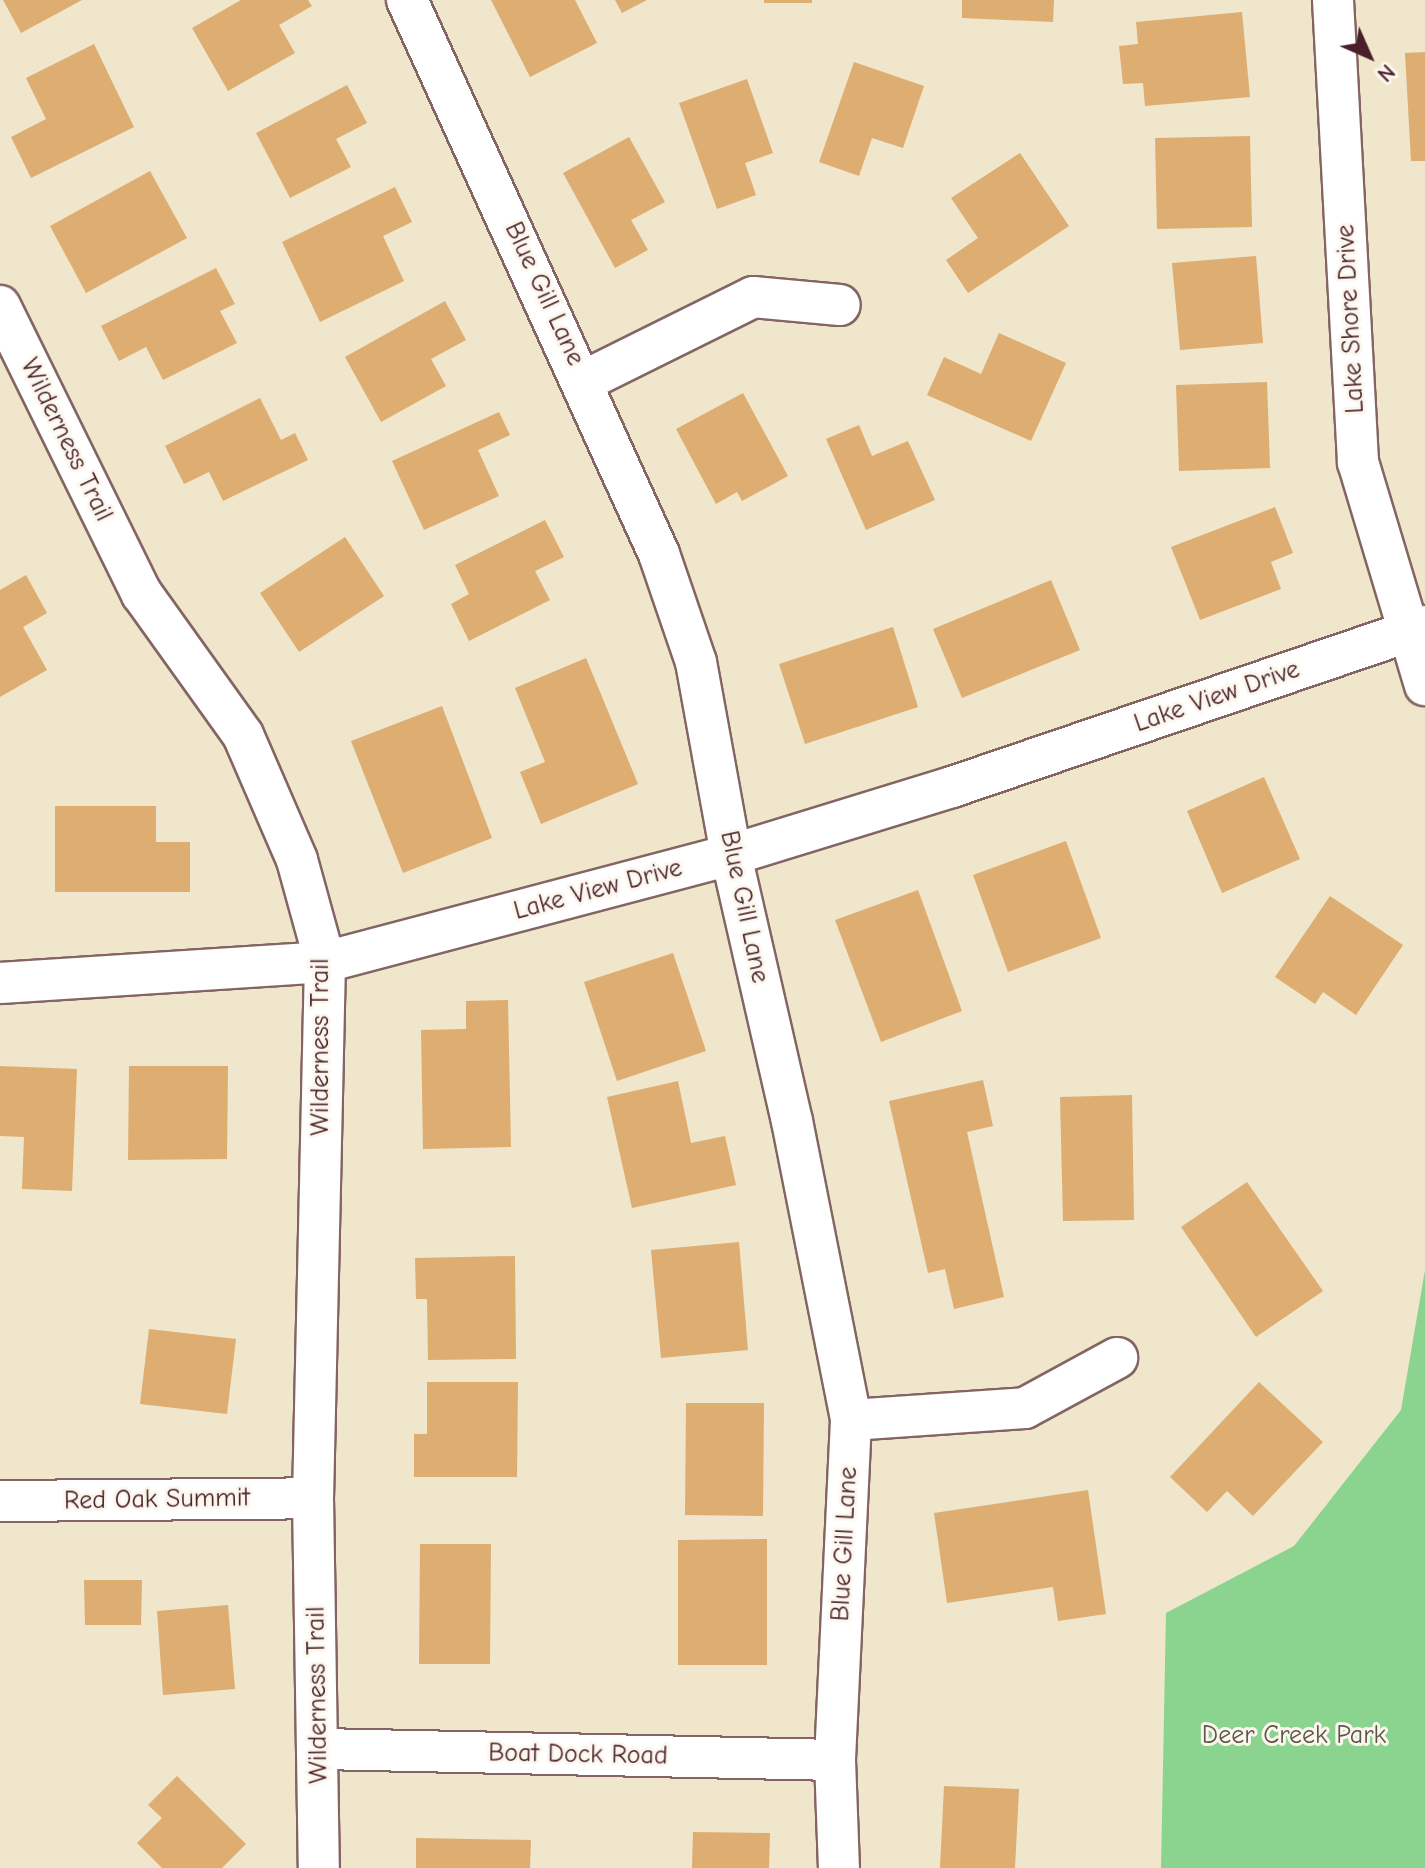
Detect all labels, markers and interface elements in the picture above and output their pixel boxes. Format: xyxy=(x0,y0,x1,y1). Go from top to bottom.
north arrow xyxy=(1329,16,1409,96)
text: N xyxy=(1372,59,1400,87)
street label: Blue Gill Lane xyxy=(497,217,591,371)
street label: Lake Shore Drive xyxy=(1330,224,1372,414)
street label: Wilderness Trail xyxy=(13,353,119,527)
street label: Lake View Drive xyxy=(1130,654,1304,740)
street label: Blue Gill Lane xyxy=(713,828,775,986)
street label: Lake View Drive xyxy=(511,853,685,927)
street label: Wilderness Trail xyxy=(305,958,337,1136)
street label: Blue Gill Lane xyxy=(825,1466,865,1622)
street label: Red Oak Summit xyxy=(64,1483,250,1517)
street label: Wilderness Trail xyxy=(301,1606,335,1784)
park label: Deer Creek Park xyxy=(1202,1720,1386,1752)
street label: Boat Dock Road xyxy=(488,1738,668,1772)

